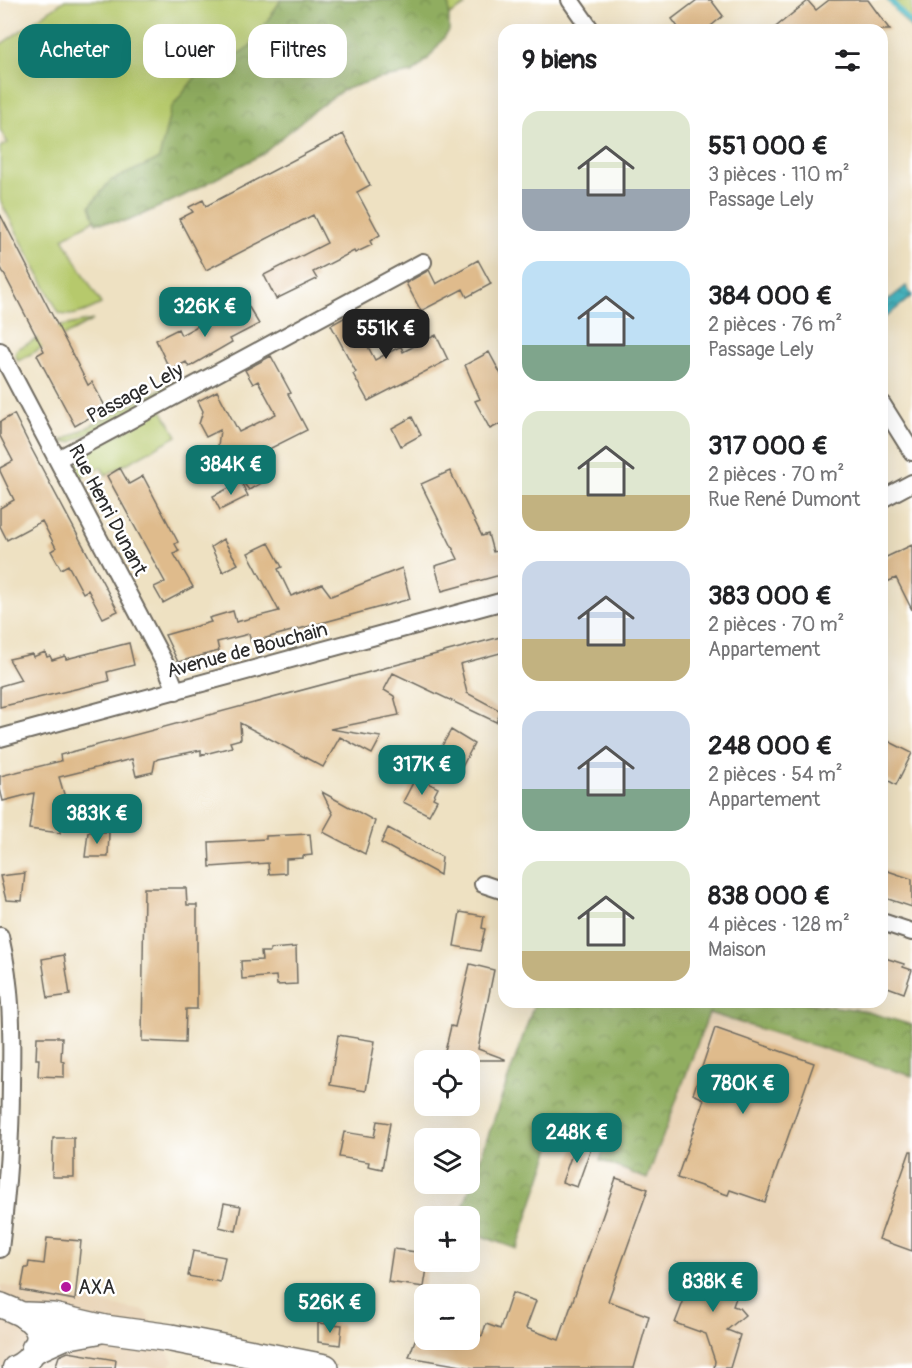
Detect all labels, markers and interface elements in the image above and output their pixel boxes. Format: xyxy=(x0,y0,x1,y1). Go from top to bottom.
chip: Acheter xyxy=(18,24,131,78)
chip: Louer xyxy=(143,24,236,78)
chip: Filtres xyxy=(248,24,347,78)
text: 9 biens xyxy=(522,44,597,76)
icon: filters xyxy=(831,44,864,77)
text: 551 000 € xyxy=(708,130,828,162)
icon: home xyxy=(570,135,642,207)
text: 3 pièces · 110 m² xyxy=(708,162,850,187)
text: Passage Lely xyxy=(708,187,813,212)
text: 384 000 € xyxy=(708,280,832,312)
icon: home xyxy=(570,285,642,357)
pin: 326K € xyxy=(156,287,254,338)
text: 326K € xyxy=(173,294,237,319)
pin: 551K € xyxy=(337,309,435,360)
text: 2 pièces · 76 m² xyxy=(708,312,842,337)
text: 551K € xyxy=(356,316,416,341)
text: Passage Lely xyxy=(708,337,813,362)
street label: Passage Lely xyxy=(83,357,188,429)
text: 317 000 € xyxy=(708,430,828,462)
icon: home xyxy=(570,435,642,507)
street label: Rue Henri Dunant xyxy=(63,440,153,581)
pin: 384K € xyxy=(182,445,280,496)
text: 384K € xyxy=(200,452,262,477)
text: 2 pièces · 70 m² xyxy=(708,462,844,487)
text: Rue René Dumont xyxy=(708,487,860,512)
text: 383 000 € xyxy=(708,580,832,612)
icon: home xyxy=(570,585,642,657)
text: 2 pièces · 70 m² xyxy=(708,612,844,637)
street label: Avenue de Bouchain xyxy=(164,616,330,684)
text: Appartement xyxy=(708,637,820,662)
text: 248 000 € xyxy=(708,730,832,762)
icon: home xyxy=(570,735,642,807)
pin: 317K € xyxy=(373,745,471,796)
text: 317K € xyxy=(392,752,452,777)
text: 2 pièces · 54 m² xyxy=(708,762,843,787)
text: Appartement xyxy=(708,787,820,812)
pin: 383K € xyxy=(48,794,146,845)
text: 383K € xyxy=(66,801,128,826)
text: 838 000 € xyxy=(708,880,830,912)
icon: home xyxy=(570,885,642,957)
text: 4 pièces · 128 m² xyxy=(708,912,850,937)
text: Maison xyxy=(708,937,766,962)
map controls xyxy=(414,1050,480,1350)
button: locate xyxy=(414,1050,480,1116)
pin: 780K € xyxy=(694,1064,792,1115)
text: 780K € xyxy=(711,1071,775,1096)
pin: 248K € xyxy=(528,1113,626,1164)
text: 248K € xyxy=(546,1120,608,1145)
button: layers xyxy=(414,1128,480,1194)
button: + xyxy=(414,1206,480,1272)
pin: 838K € xyxy=(664,1262,762,1313)
text: 838K € xyxy=(683,1269,743,1294)
place label: AXA xyxy=(78,1275,115,1300)
marker: AXA xyxy=(59,1280,73,1294)
pin: 526K € xyxy=(281,1283,379,1334)
button: − xyxy=(414,1284,480,1350)
text: 526K € xyxy=(298,1290,362,1315)

